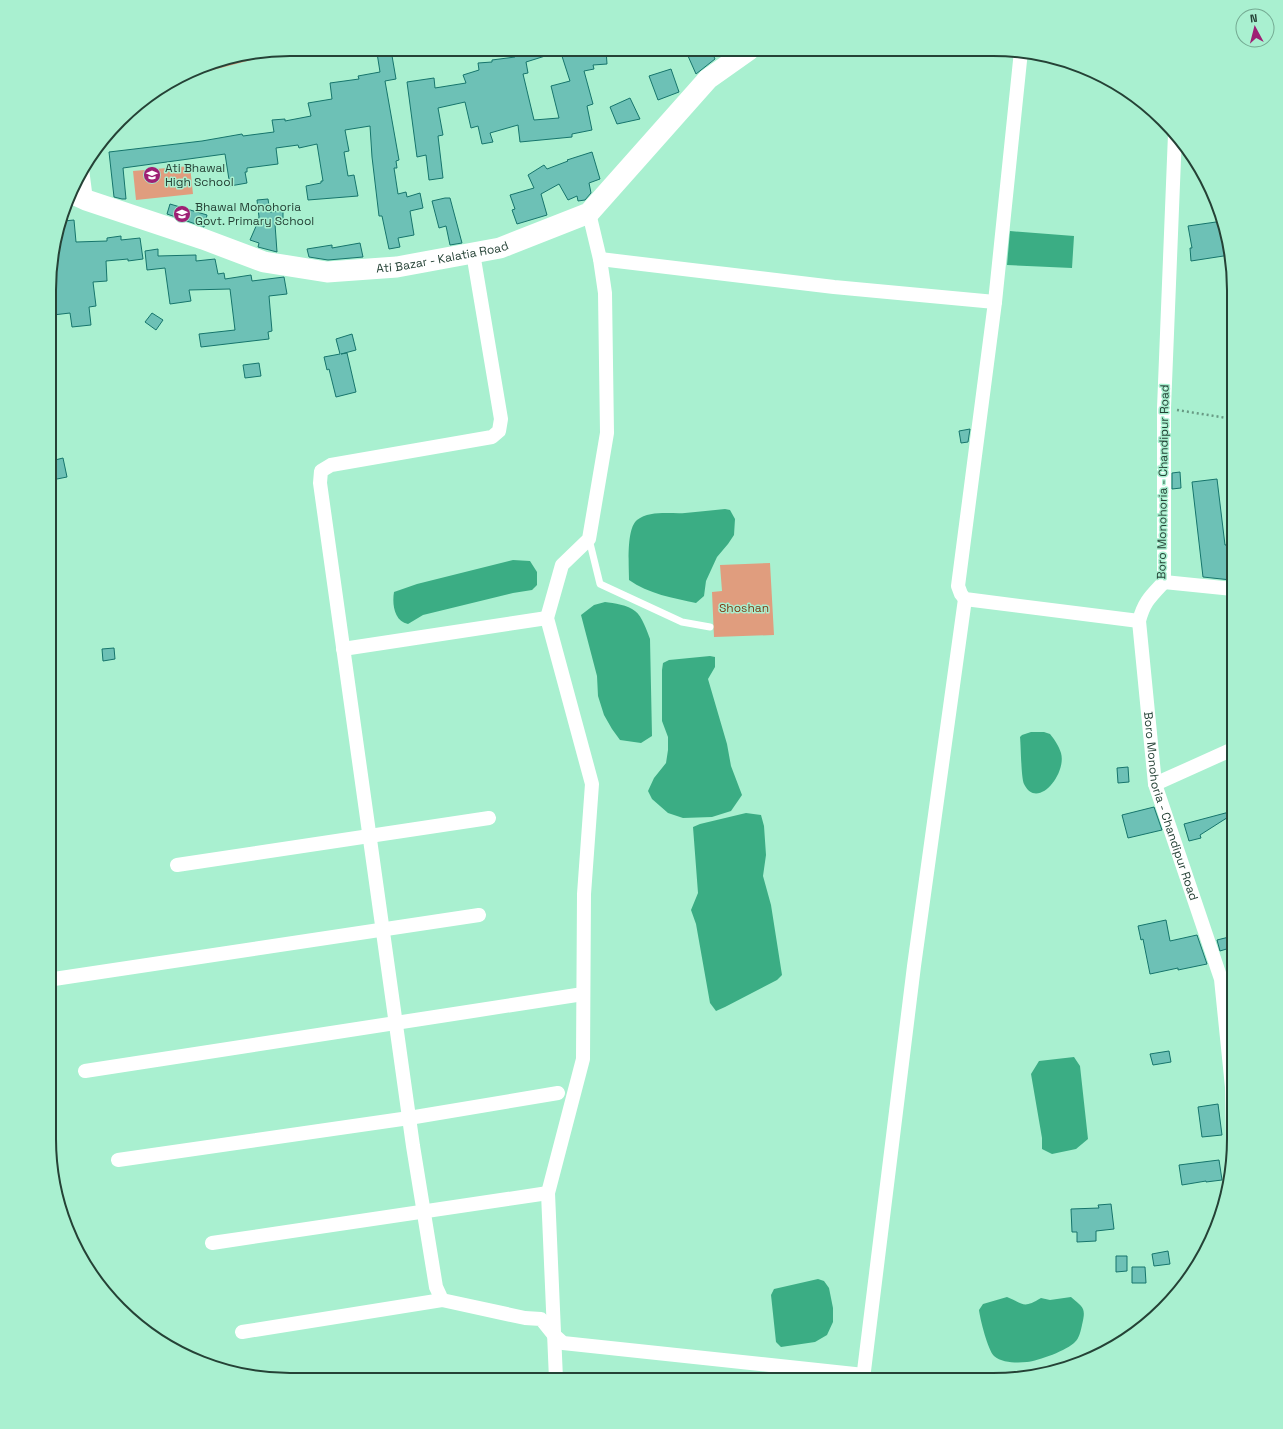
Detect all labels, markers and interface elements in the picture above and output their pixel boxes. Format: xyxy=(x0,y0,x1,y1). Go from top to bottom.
north arrow xyxy=(1235,8,1275,48)
text: N xyxy=(1249,11,1258,25)
place label: Ati Bhawal High School xyxy=(165,160,234,190)
school or university icon: Ati Bhawal High School xyxy=(142,165,162,185)
place label: Bhawal Monohoria Govt. Primary School xyxy=(195,199,314,229)
school or university icon: Bhawal Monohoria Govt. Primary School xyxy=(172,204,192,224)
street label: Ati Bazar - Kalatia Road xyxy=(376,237,511,276)
street label: Boro Monohoria - Chandipur Road xyxy=(1153,384,1173,580)
park label: Shoshan xyxy=(719,600,769,616)
street label: Boro Monohoria - Chandipur Road xyxy=(1140,711,1202,903)

